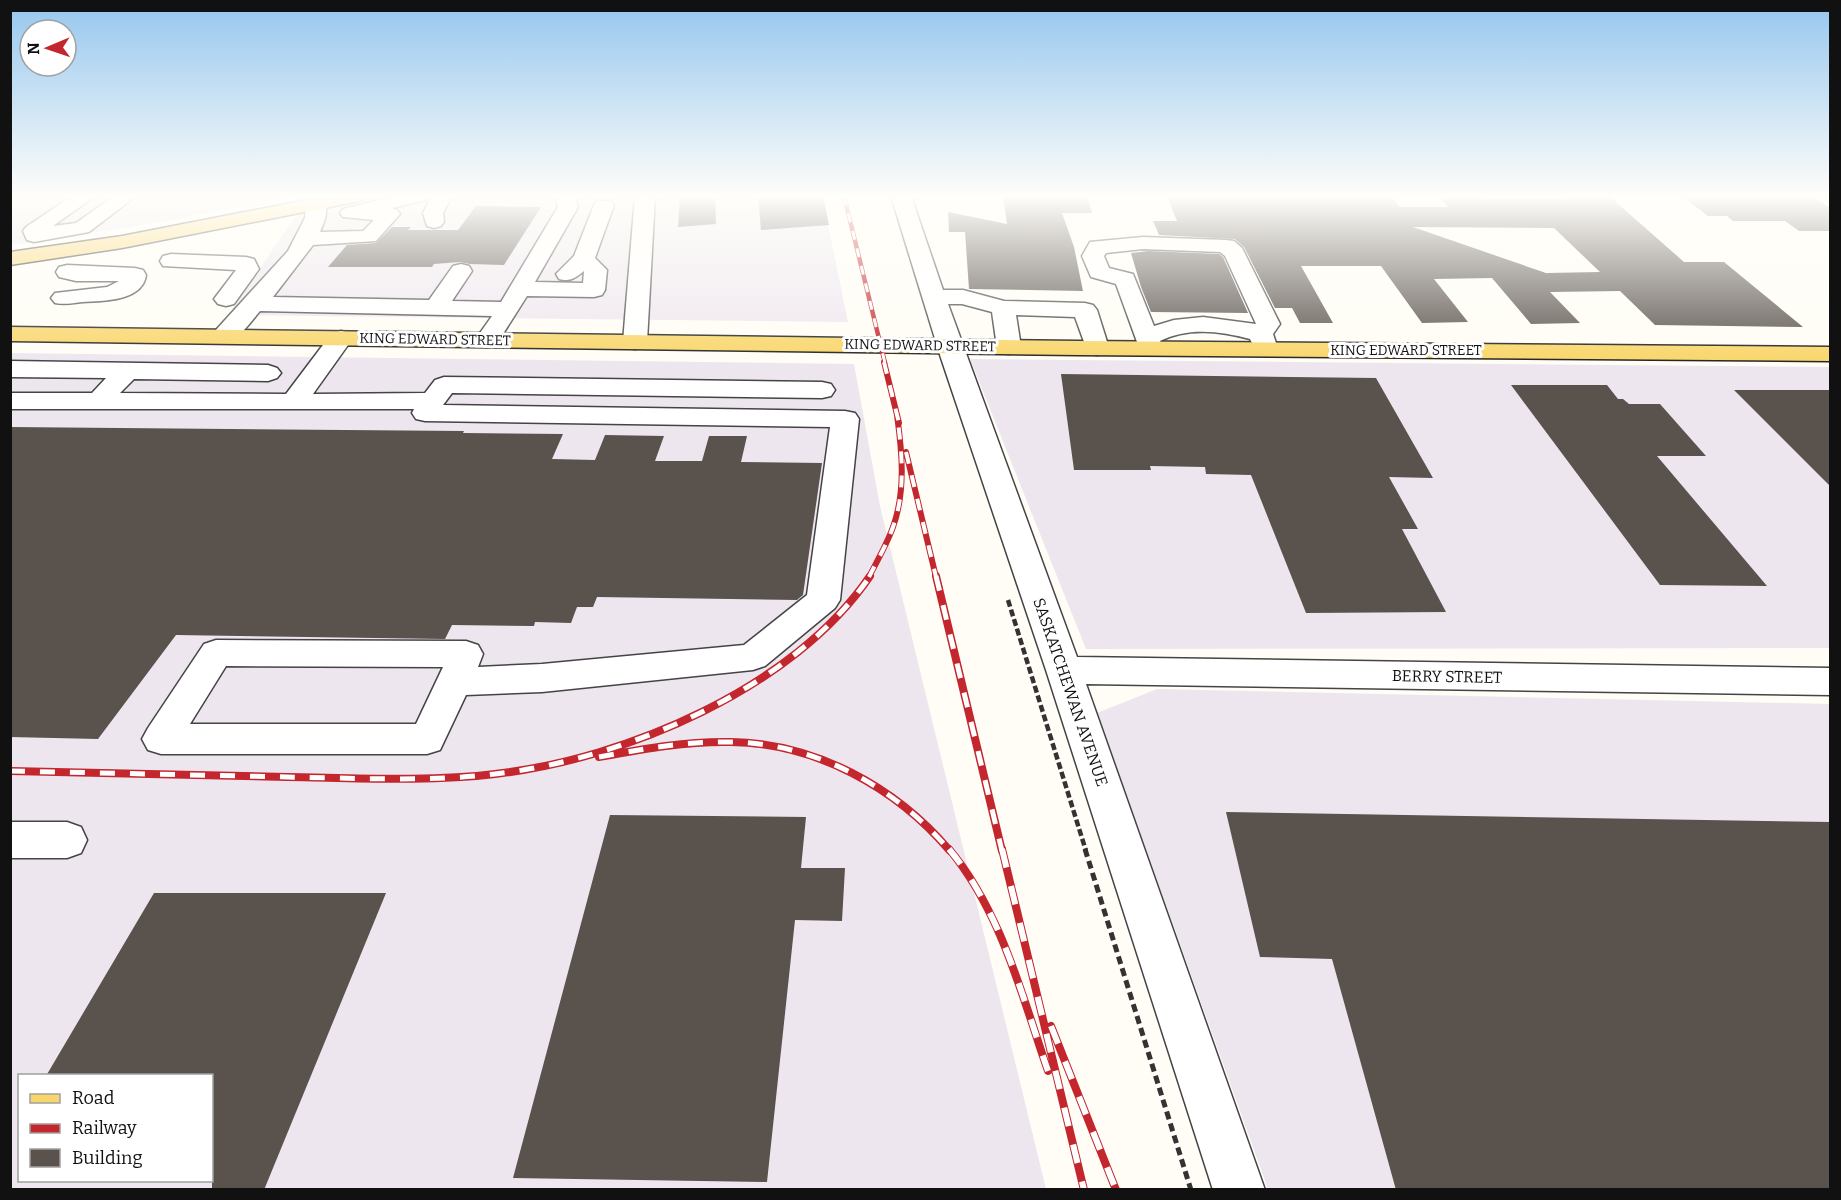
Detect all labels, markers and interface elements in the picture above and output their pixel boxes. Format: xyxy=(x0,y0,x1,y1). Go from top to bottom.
north arrow xyxy=(18,18,78,78)
text: N xyxy=(24,42,43,55)
street label: KING EDWARD STREET xyxy=(359,330,511,349)
street label: KING EDWARD STREET xyxy=(844,336,996,355)
street label: KING EDWARD STREET xyxy=(1330,342,1482,359)
street label: SASKATCHEWAN AVENUE xyxy=(1029,595,1112,789)
street label: BERRY STREET xyxy=(1392,666,1502,687)
legend xyxy=(18,1074,213,1182)
text: Road xyxy=(72,1087,115,1109)
text: Railway xyxy=(72,1117,137,1139)
text: Building xyxy=(72,1147,143,1169)

